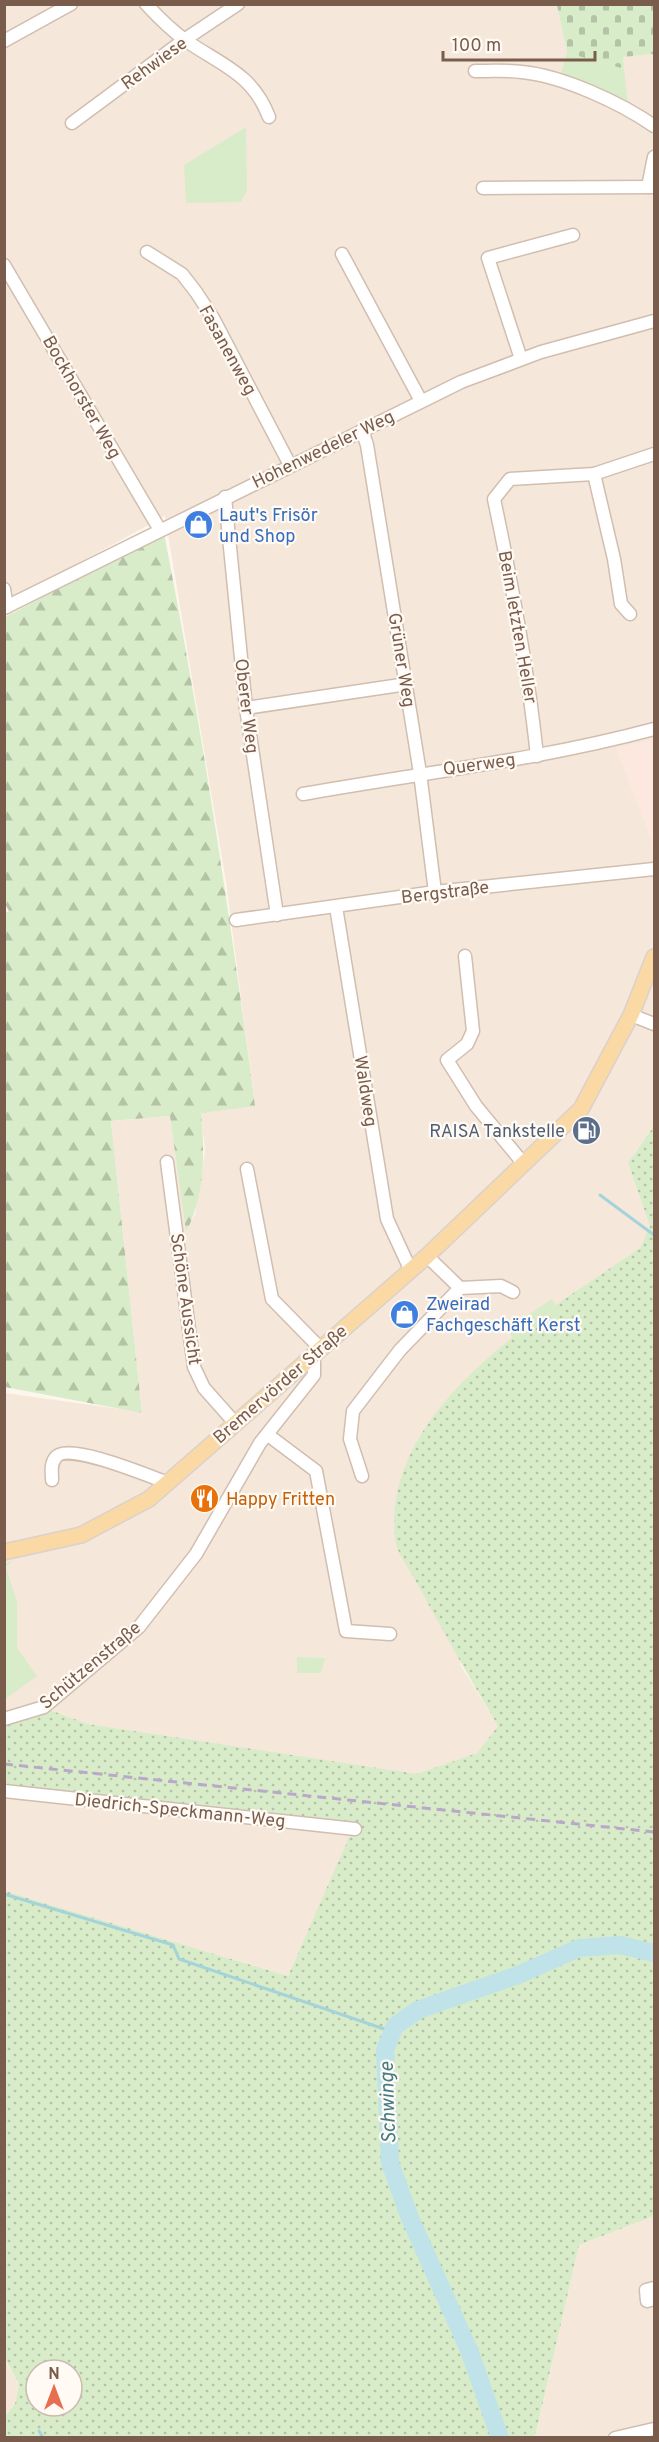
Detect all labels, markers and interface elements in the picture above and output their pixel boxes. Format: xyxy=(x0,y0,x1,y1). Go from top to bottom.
scale bar xyxy=(443,24,594,62)
street label: Rehwiese xyxy=(117,33,192,96)
text: 100 m xyxy=(452,35,501,58)
street label: Fasanenweg xyxy=(193,302,261,400)
street label: Bockhorster Weg xyxy=(36,332,125,464)
street label: Hohenwedeler Weg xyxy=(249,406,399,495)
place label: Laut's Frisör und Shop xyxy=(219,505,318,549)
shop icon: Laut's Frisör und Shop xyxy=(182,509,214,541)
street label: Beim letzten Heller xyxy=(492,549,541,706)
street label: Grüner Weg xyxy=(382,611,419,709)
street label: Oberer Weg xyxy=(228,657,263,755)
street label: Querweg xyxy=(442,749,517,782)
street label: Bergstraße xyxy=(400,877,491,910)
street label: Waldweg xyxy=(348,1054,381,1128)
fuel station icon: RAISA Tankstelle xyxy=(570,1115,602,1147)
place label: RAISA Tankstelle xyxy=(429,1121,565,1144)
street label: Schöne Aussicht xyxy=(164,1232,205,1367)
place label: Zweirad Fachgeschäft Kerst xyxy=(426,1294,581,1338)
shop icon: Zweirad Fachgeschäft Kerst xyxy=(389,1298,421,1330)
street label: Bremervörder Straße xyxy=(209,1320,353,1450)
restaurant icon: Happy Fritten xyxy=(189,1483,221,1515)
place label: Happy Fritten xyxy=(226,1489,335,1512)
street label: Schützenstraße xyxy=(36,1617,146,1715)
street label: Diedrich-Speckmann-Weg xyxy=(73,1789,286,1834)
water label: Schwinge xyxy=(375,2061,403,2144)
north arrow xyxy=(24,2358,84,2418)
text: N xyxy=(48,2365,60,2385)

